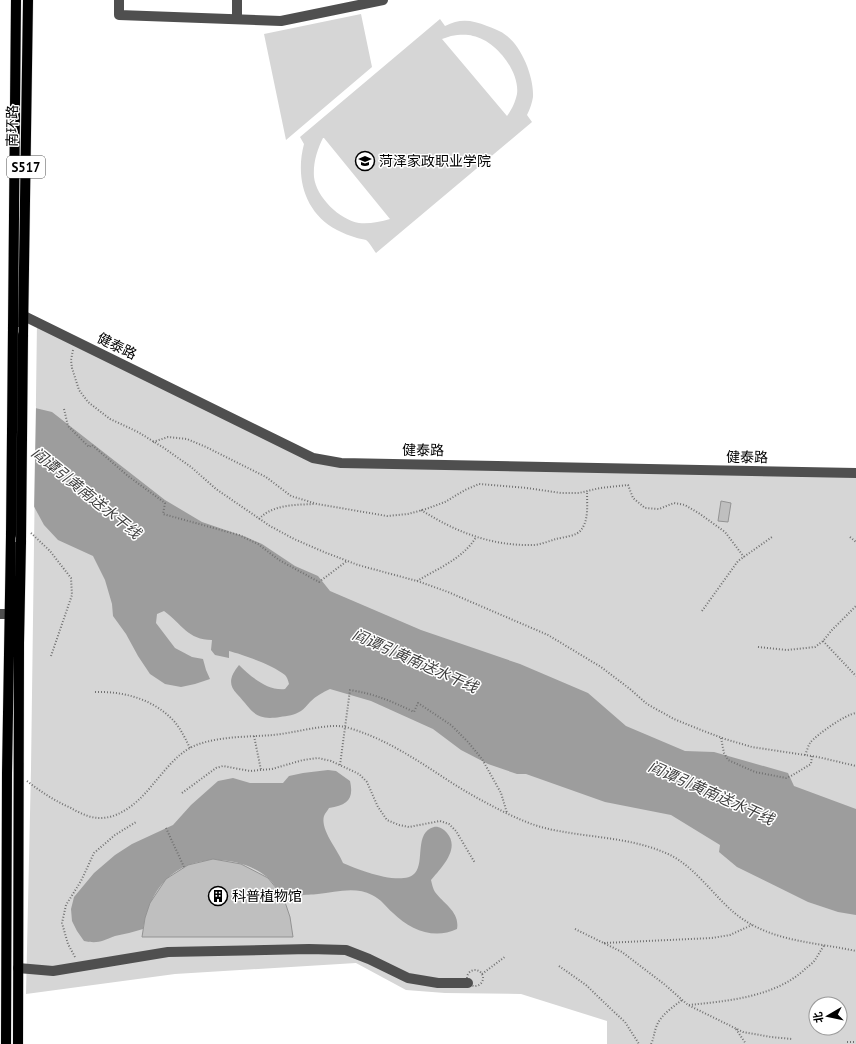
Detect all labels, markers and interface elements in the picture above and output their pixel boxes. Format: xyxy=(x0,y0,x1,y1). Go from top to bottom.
street label: 南环路 xyxy=(3,105,21,147)
school or university icon: 菏泽家政职业学院 xyxy=(354,150,376,172)
place label: 菏泽家政职业学院 xyxy=(379,152,491,170)
road number: S517 xyxy=(7,156,45,178)
street label: 健泰路 xyxy=(94,329,140,363)
street label: 健泰路 xyxy=(402,441,444,459)
water label: 阎谭引黄南送水干线 xyxy=(28,443,146,544)
street label: 健泰路 xyxy=(726,448,768,466)
water label: 阎谭引黄南送水干线 xyxy=(350,624,483,697)
water label: 阎谭引黄南送水干线 xyxy=(646,756,779,829)
building icon: 科普植物馆 xyxy=(207,885,229,907)
place label: 科普植物馆 xyxy=(232,887,302,905)
north arrow xyxy=(808,996,848,1036)
text: 北 xyxy=(810,1011,826,1024)

